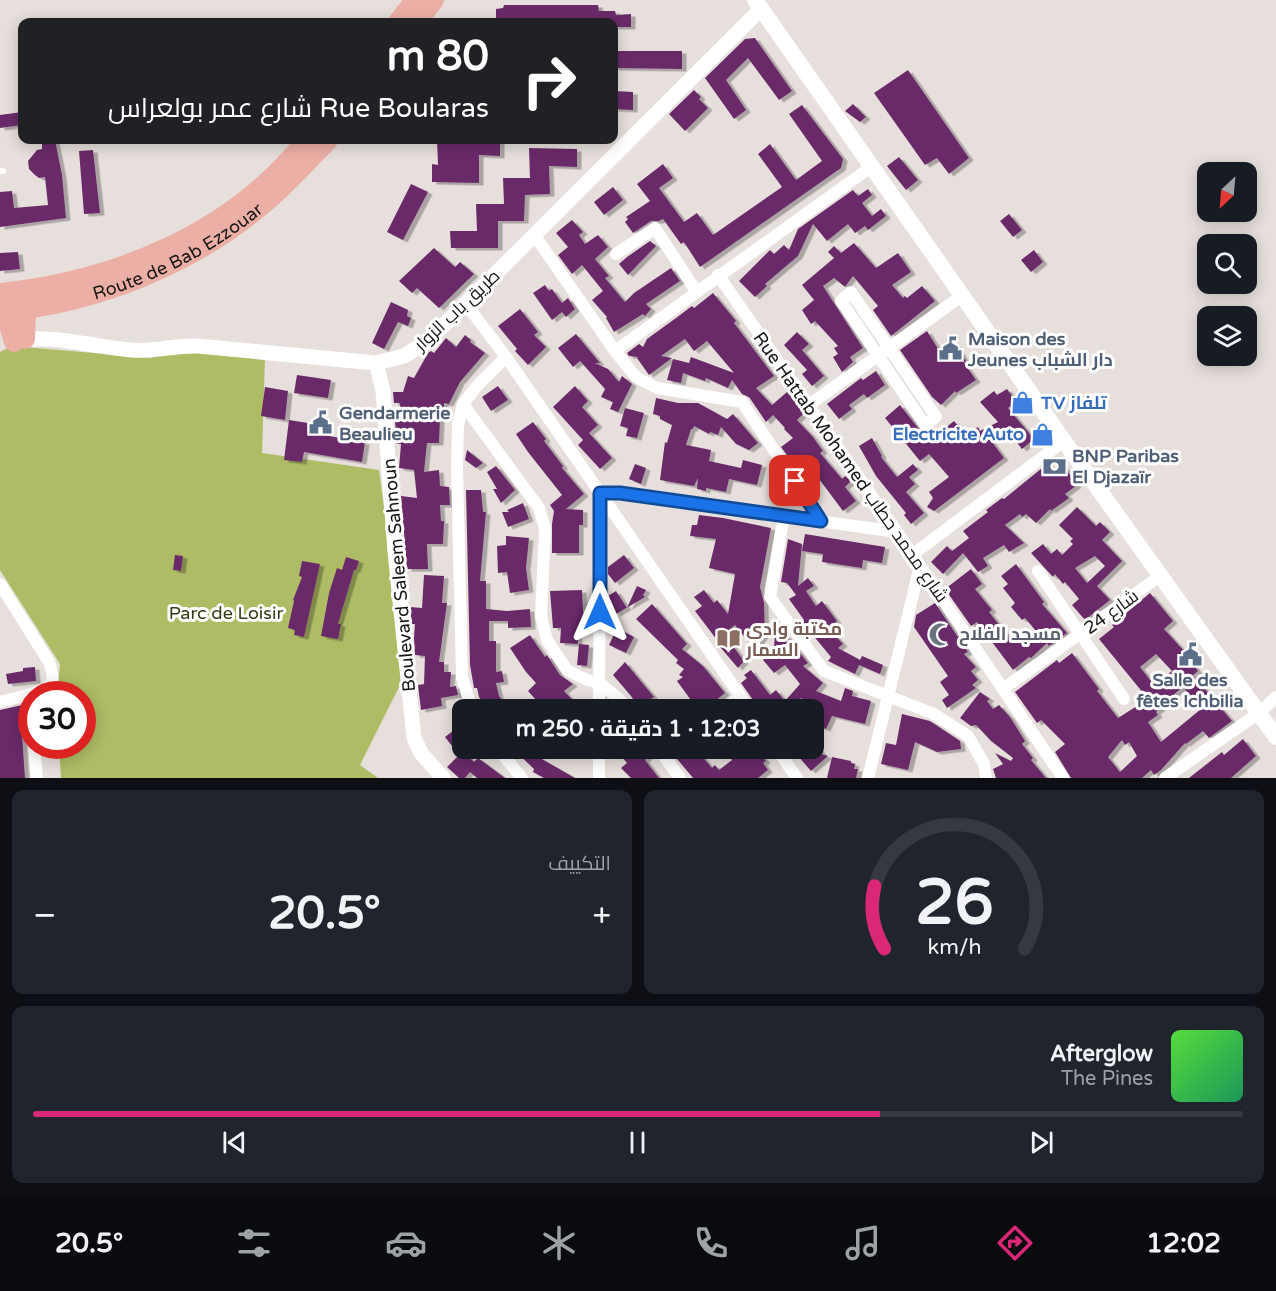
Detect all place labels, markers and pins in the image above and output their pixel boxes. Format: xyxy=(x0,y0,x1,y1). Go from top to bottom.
place label: Maison des Jeunes دار الشباب xyxy=(967,328,1113,371)
public building icon: Maison des Jeunes دار الشباب xyxy=(937,336,963,362)
shop icon: TV تلفاز xyxy=(1010,390,1036,416)
place label: TV تلفاز xyxy=(1040,392,1107,414)
place label: Gendarmerie Beaulieu xyxy=(339,402,450,445)
public building icon: Gendarmerie Beaulieu xyxy=(308,410,334,436)
shop icon: Electricite Auto xyxy=(1029,421,1055,447)
place label: Electricite Auto xyxy=(892,423,1024,445)
place label: BNP Paribas El Djazaïr xyxy=(1072,445,1179,488)
bank icon: BNP Paribas El Djazaïr xyxy=(1041,453,1067,479)
pin xyxy=(769,455,820,506)
place label: مكتبة وادي السمار xyxy=(745,618,842,661)
mosque icon: مسجد الفلاح xyxy=(928,621,954,647)
place label: مسجد الفلاح xyxy=(959,623,1061,646)
library icon: مكتبة وادي السمار xyxy=(715,626,741,652)
public building icon: Salle des fêtes Ichbilia xyxy=(1177,641,1203,667)
place label: Salle des fêtes Ichbilia xyxy=(1136,669,1244,712)

